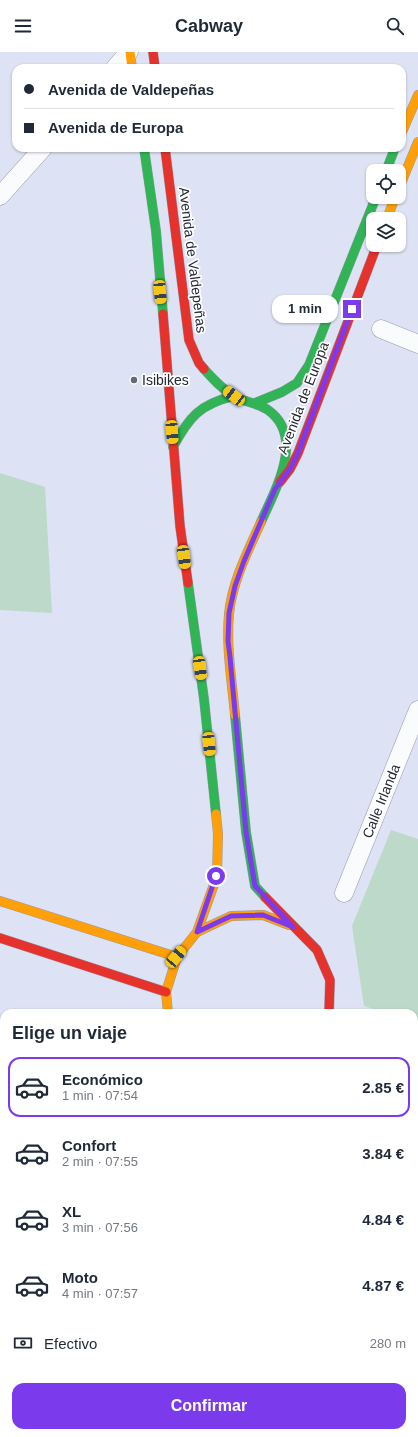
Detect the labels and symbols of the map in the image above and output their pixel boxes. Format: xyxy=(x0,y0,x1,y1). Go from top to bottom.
street label: Avenida de Valdepeñas xyxy=(176,186,210,334)
car xyxy=(153,280,167,304)
callout: 1 min xyxy=(272,295,338,323)
route end xyxy=(343,300,361,318)
street label: Avenida de Europa xyxy=(274,339,332,456)
place label: Isibikes xyxy=(142,372,189,388)
marker: Isibikes xyxy=(129,375,139,385)
car xyxy=(221,384,247,408)
car xyxy=(165,420,179,444)
car xyxy=(176,544,192,570)
car xyxy=(192,655,208,681)
car xyxy=(202,731,216,757)
street label: Calle Irlanda xyxy=(359,761,403,840)
route start xyxy=(207,867,225,885)
car xyxy=(164,944,188,970)

